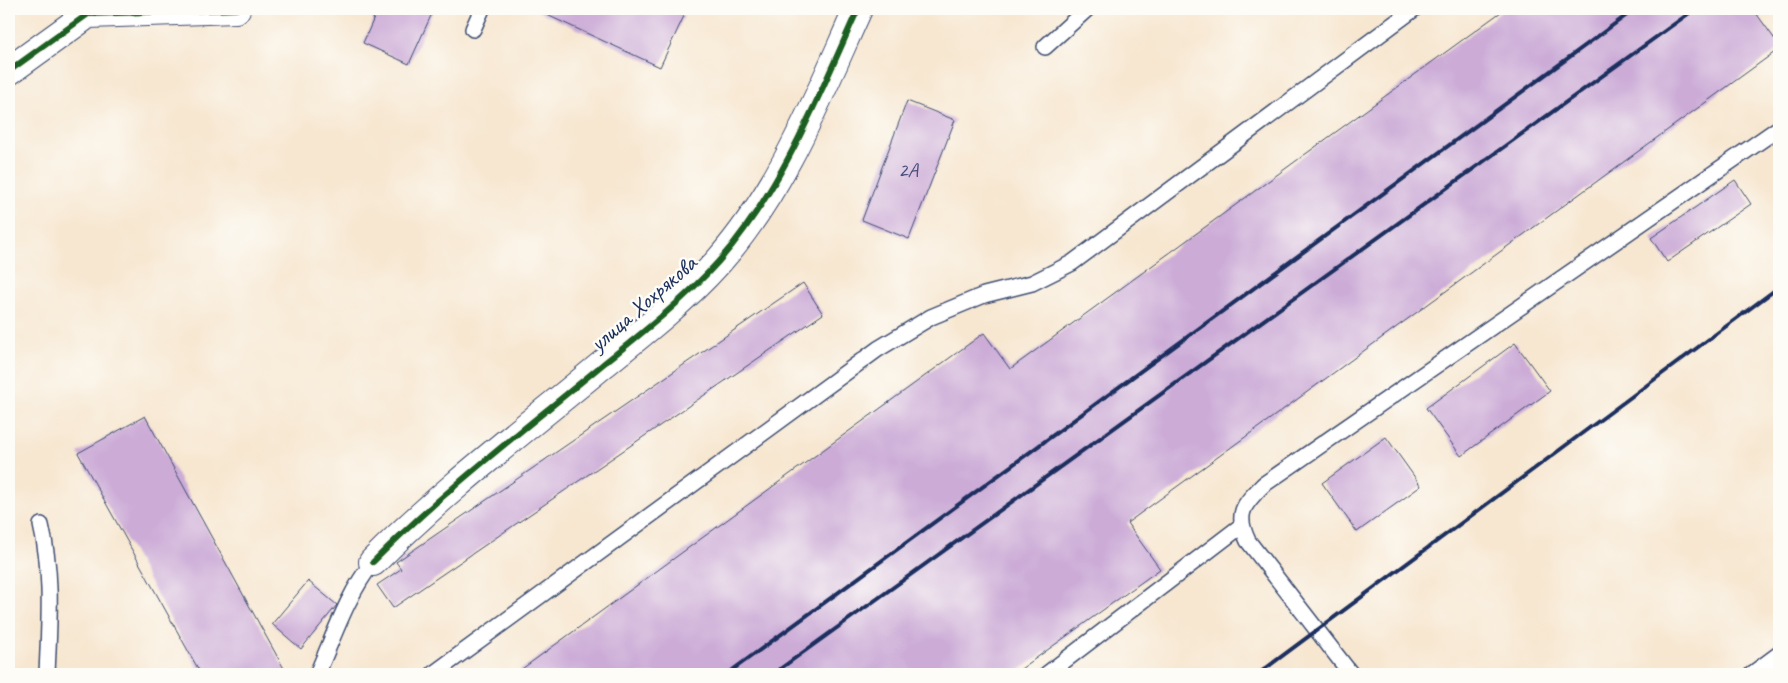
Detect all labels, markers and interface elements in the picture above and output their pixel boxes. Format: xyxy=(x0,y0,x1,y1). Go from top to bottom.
house number: 2А xyxy=(898,157,919,183)
street label: улица Хохрякова xyxy=(582,247,704,359)

